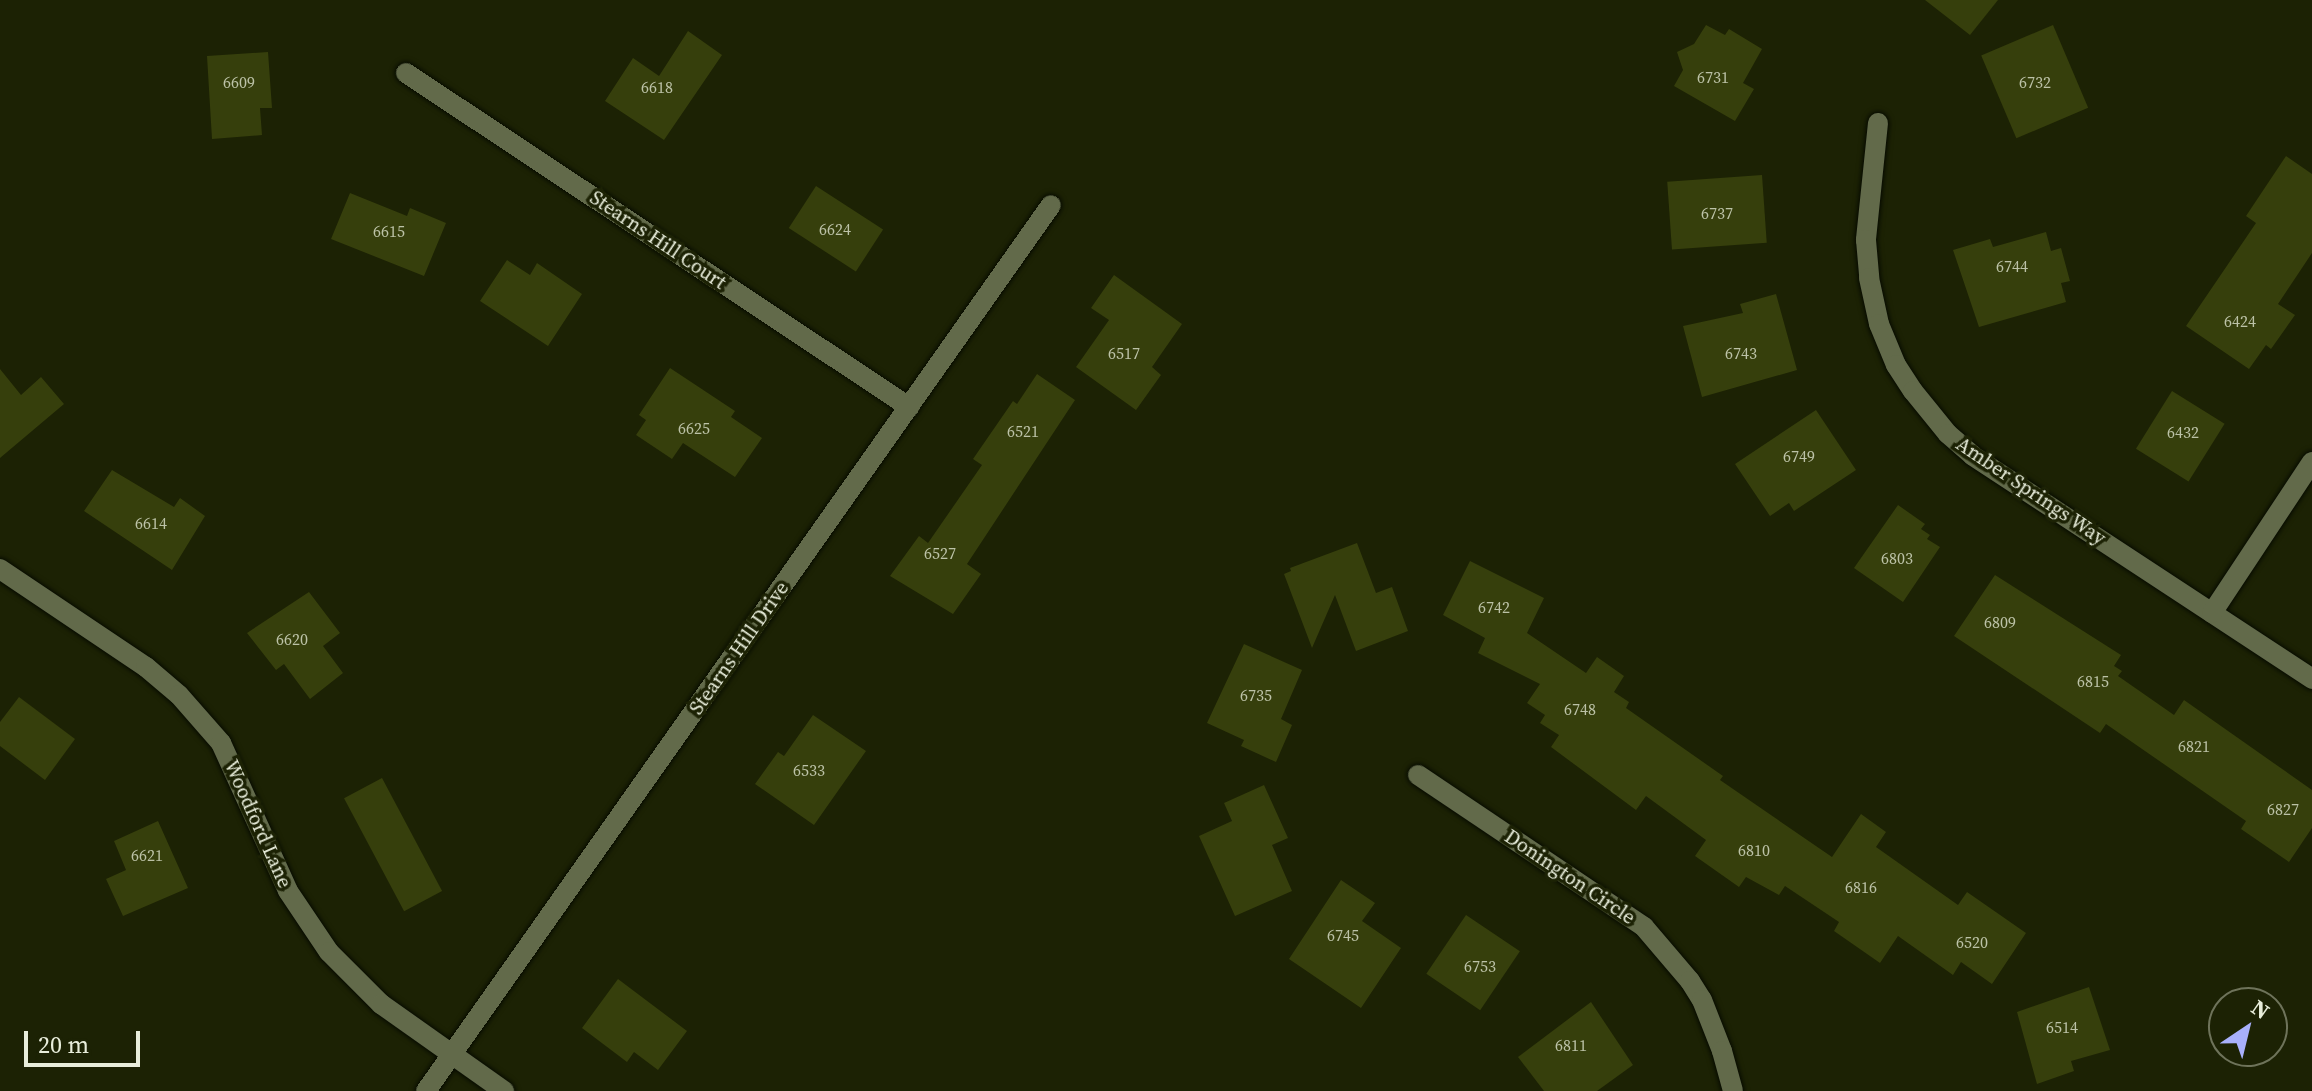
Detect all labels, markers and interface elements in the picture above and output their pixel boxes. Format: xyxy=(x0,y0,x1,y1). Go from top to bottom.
house number: 6731 xyxy=(1697,67,1729,87)
house number: 6609 xyxy=(223,72,255,92)
house number: 6732 xyxy=(2019,72,2051,92)
house number: 6618 xyxy=(641,77,673,97)
street label: Stearns Hill Court xyxy=(585,186,731,294)
house number: 6737 xyxy=(1701,203,1733,223)
house number: 6624 xyxy=(819,219,851,239)
house number: 6615 xyxy=(373,221,405,241)
house number: 6744 xyxy=(1996,256,2028,276)
house number: 6424 xyxy=(2224,311,2256,331)
house number: 6517 xyxy=(1108,343,1140,363)
house number: 6743 xyxy=(1725,343,1757,363)
house number: 6625 xyxy=(678,418,710,438)
house number: 6521 xyxy=(1007,421,1039,441)
house number: 6432 xyxy=(2167,422,2199,442)
street label: Amber Springs Way xyxy=(1951,432,2111,550)
house number: 6749 xyxy=(1783,446,1815,466)
house number: 6614 xyxy=(135,513,167,533)
house number: 6527 xyxy=(924,543,956,563)
house number: 6803 xyxy=(1881,548,1913,568)
street label: Stearns Hill Drive xyxy=(684,577,794,719)
house number: 6742 xyxy=(1478,597,1510,617)
house number: 6809 xyxy=(1984,612,2016,632)
house number: 6620 xyxy=(276,629,308,649)
house number: 6815 xyxy=(2077,671,2109,691)
house number: 6735 xyxy=(1240,685,1272,705)
house number: 6748 xyxy=(1564,699,1596,719)
house number: 6821 xyxy=(2178,736,2210,756)
street label: Woodford Lane xyxy=(219,756,297,892)
house number: 6533 xyxy=(793,760,825,780)
house number: 6827 xyxy=(2267,799,2299,819)
street label: Donington Circle xyxy=(1500,824,1640,930)
house number: 6810 xyxy=(1738,840,1770,860)
house number: 6621 xyxy=(131,845,163,865)
house number: 6816 xyxy=(1845,877,1877,897)
house number: 6745 xyxy=(1327,925,1359,945)
house number: 6520 xyxy=(1956,932,1988,952)
house number: 6753 xyxy=(1464,956,1496,976)
north arrow xyxy=(2208,987,2288,1067)
text: N xyxy=(2245,992,2276,1026)
scale bar xyxy=(28,1015,144,1065)
house number: 6514 xyxy=(2046,1017,2078,1037)
text: 20 m xyxy=(38,1028,89,1061)
house number: 6811 xyxy=(1555,1035,1587,1055)

